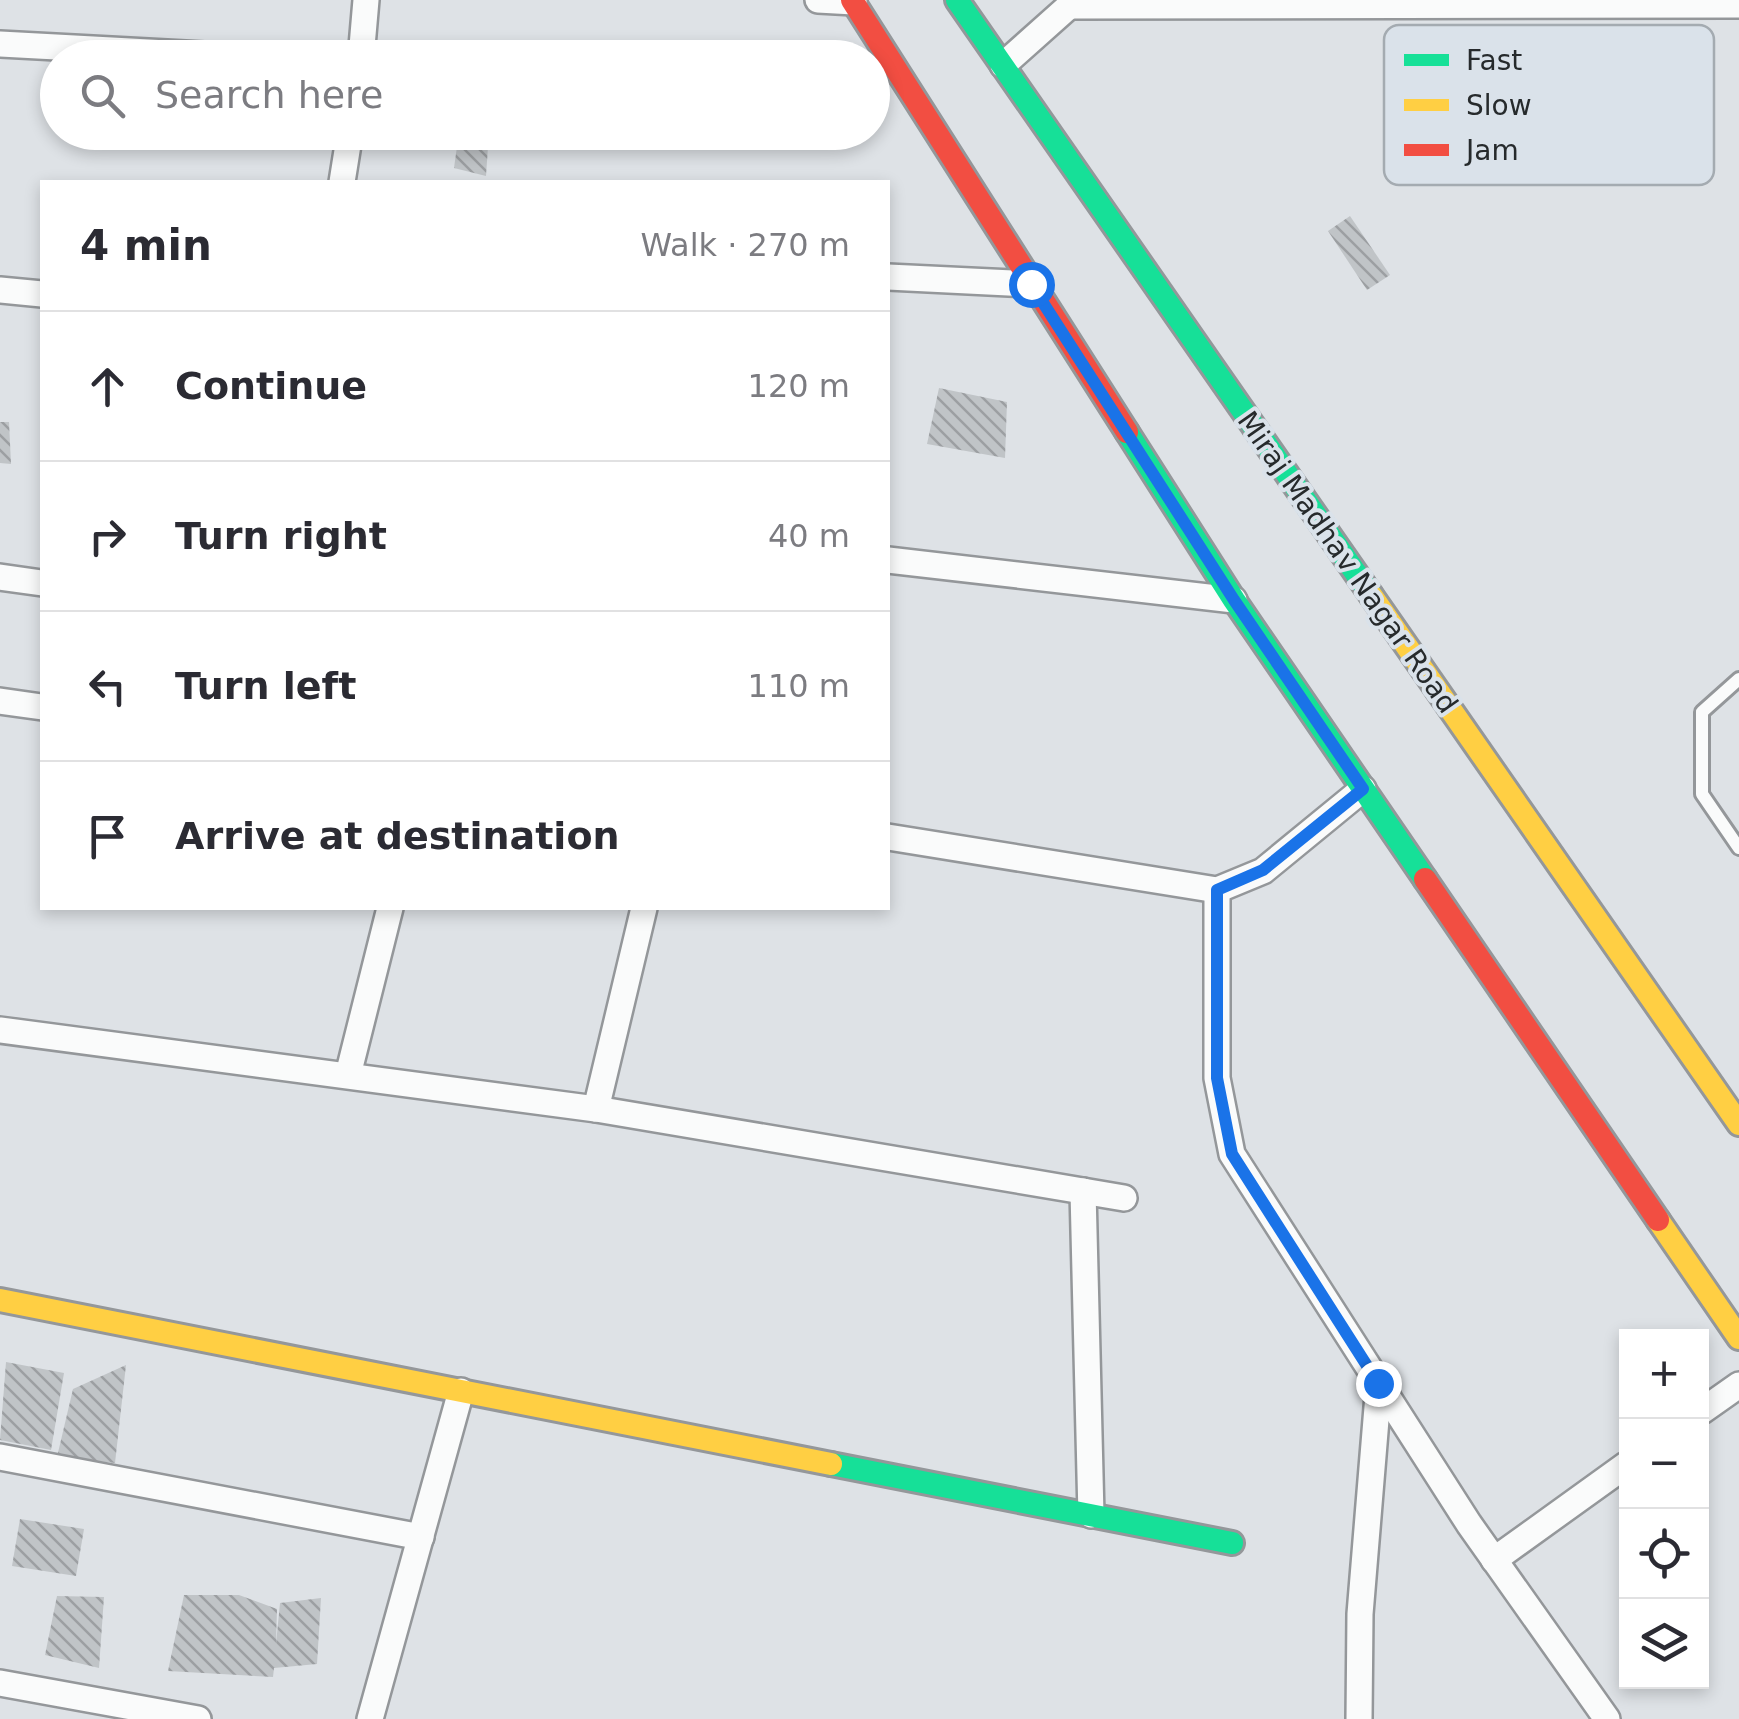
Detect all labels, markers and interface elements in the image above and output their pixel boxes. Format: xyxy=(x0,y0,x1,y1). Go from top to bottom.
legend xyxy=(1384,25,1714,185)
search box xyxy=(40,40,890,150)
text: Fast xyxy=(1466,44,1522,77)
icon: search xyxy=(75,68,130,123)
text: Search here xyxy=(155,73,383,117)
text: Slow xyxy=(1466,89,1532,122)
text: Jam xyxy=(1464,134,1519,167)
text: 4 min xyxy=(80,221,212,270)
text: Walk · 270 m xyxy=(640,226,850,264)
route start xyxy=(1009,262,1055,308)
icon: ahead xyxy=(80,359,135,414)
text: Continue xyxy=(175,364,367,408)
text: 120 m xyxy=(748,367,850,405)
street label: Miraj Madhav Nagar Road xyxy=(1231,405,1464,719)
icon: right xyxy=(80,509,135,564)
text: Turn right xyxy=(175,514,387,558)
text: 40 m xyxy=(768,517,850,555)
icon: left xyxy=(80,659,135,714)
text: Turn left xyxy=(175,664,356,708)
text: 110 m xyxy=(748,667,850,705)
icon: arrive xyxy=(80,809,135,864)
text: Arrive at destination xyxy=(175,814,620,858)
map controls xyxy=(1619,1329,1709,1689)
button: + xyxy=(1619,1329,1709,1419)
route end xyxy=(1356,1361,1402,1407)
button: − xyxy=(1619,1419,1709,1509)
button: locate xyxy=(1619,1509,1709,1599)
button: layers xyxy=(1619,1599,1709,1689)

